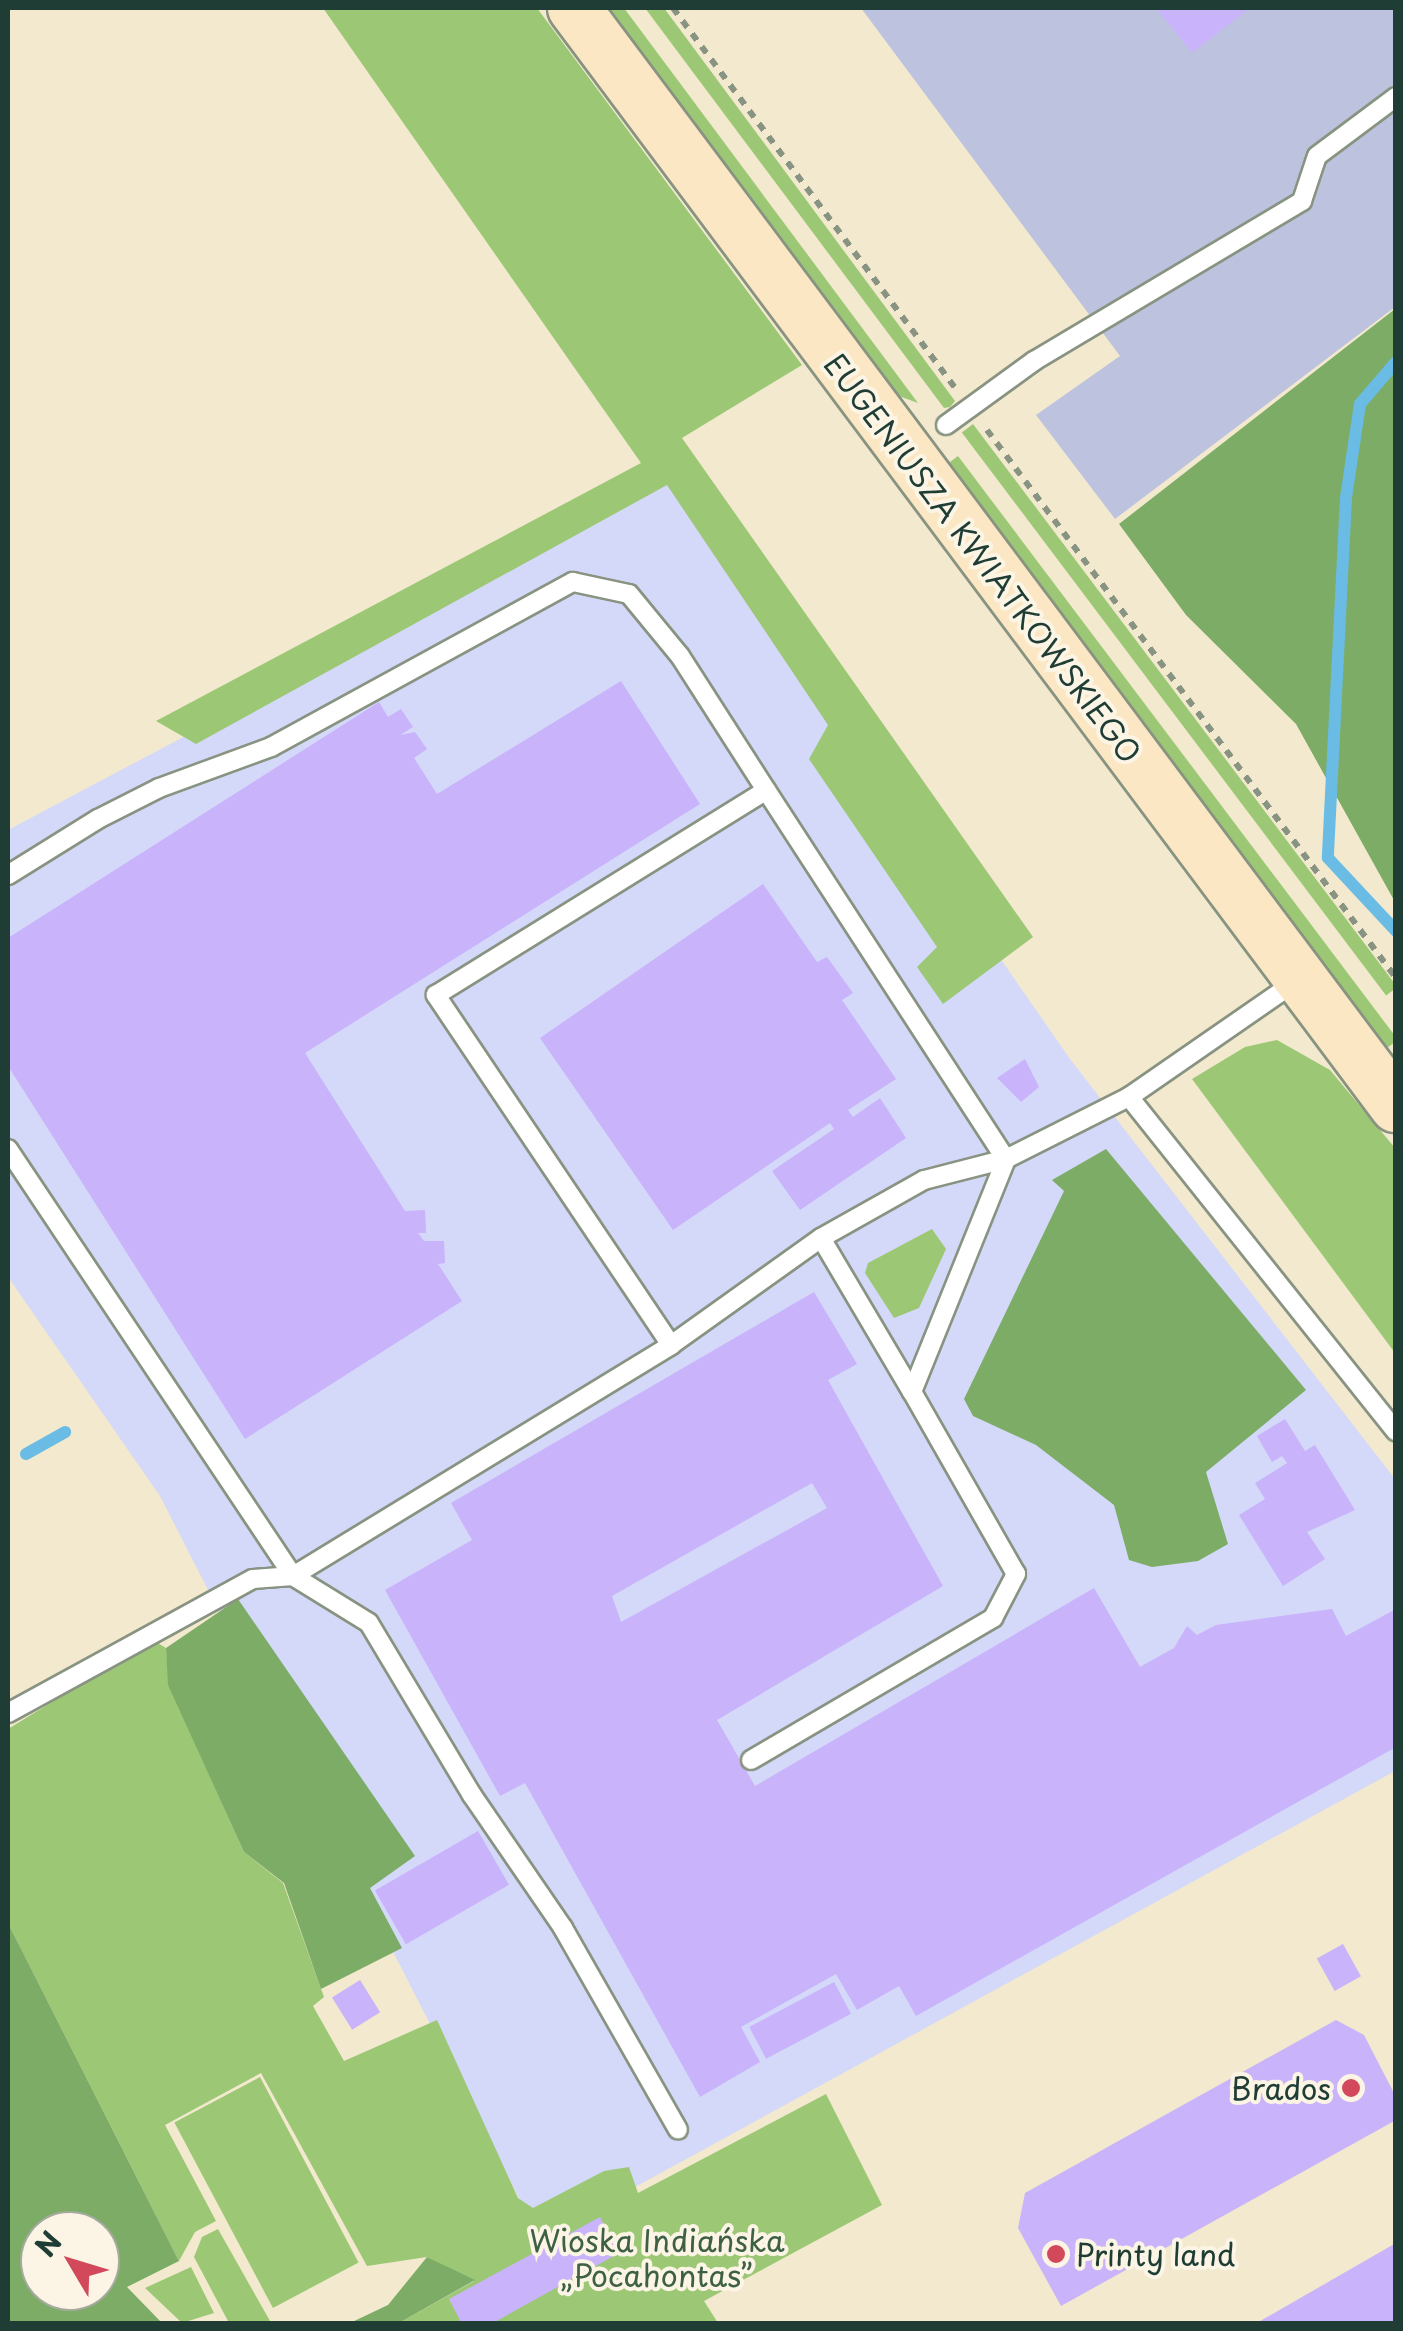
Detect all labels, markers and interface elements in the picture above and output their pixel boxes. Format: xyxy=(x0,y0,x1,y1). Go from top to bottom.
street label: EUGENIUSZA KWIATKOWSKIEGO xyxy=(817,346,1149,770)
place label: Brados xyxy=(1231,2070,1331,2106)
marker: Brados xyxy=(1340,2077,1362,2099)
north arrow xyxy=(20,2211,120,2311)
text: N xyxy=(24,2221,71,2265)
park label: Wioska Indiańska „Pocahontas” xyxy=(529,2222,785,2292)
place label: Printy land xyxy=(1076,2236,1235,2272)
marker: Printy land xyxy=(1045,2243,1067,2265)

